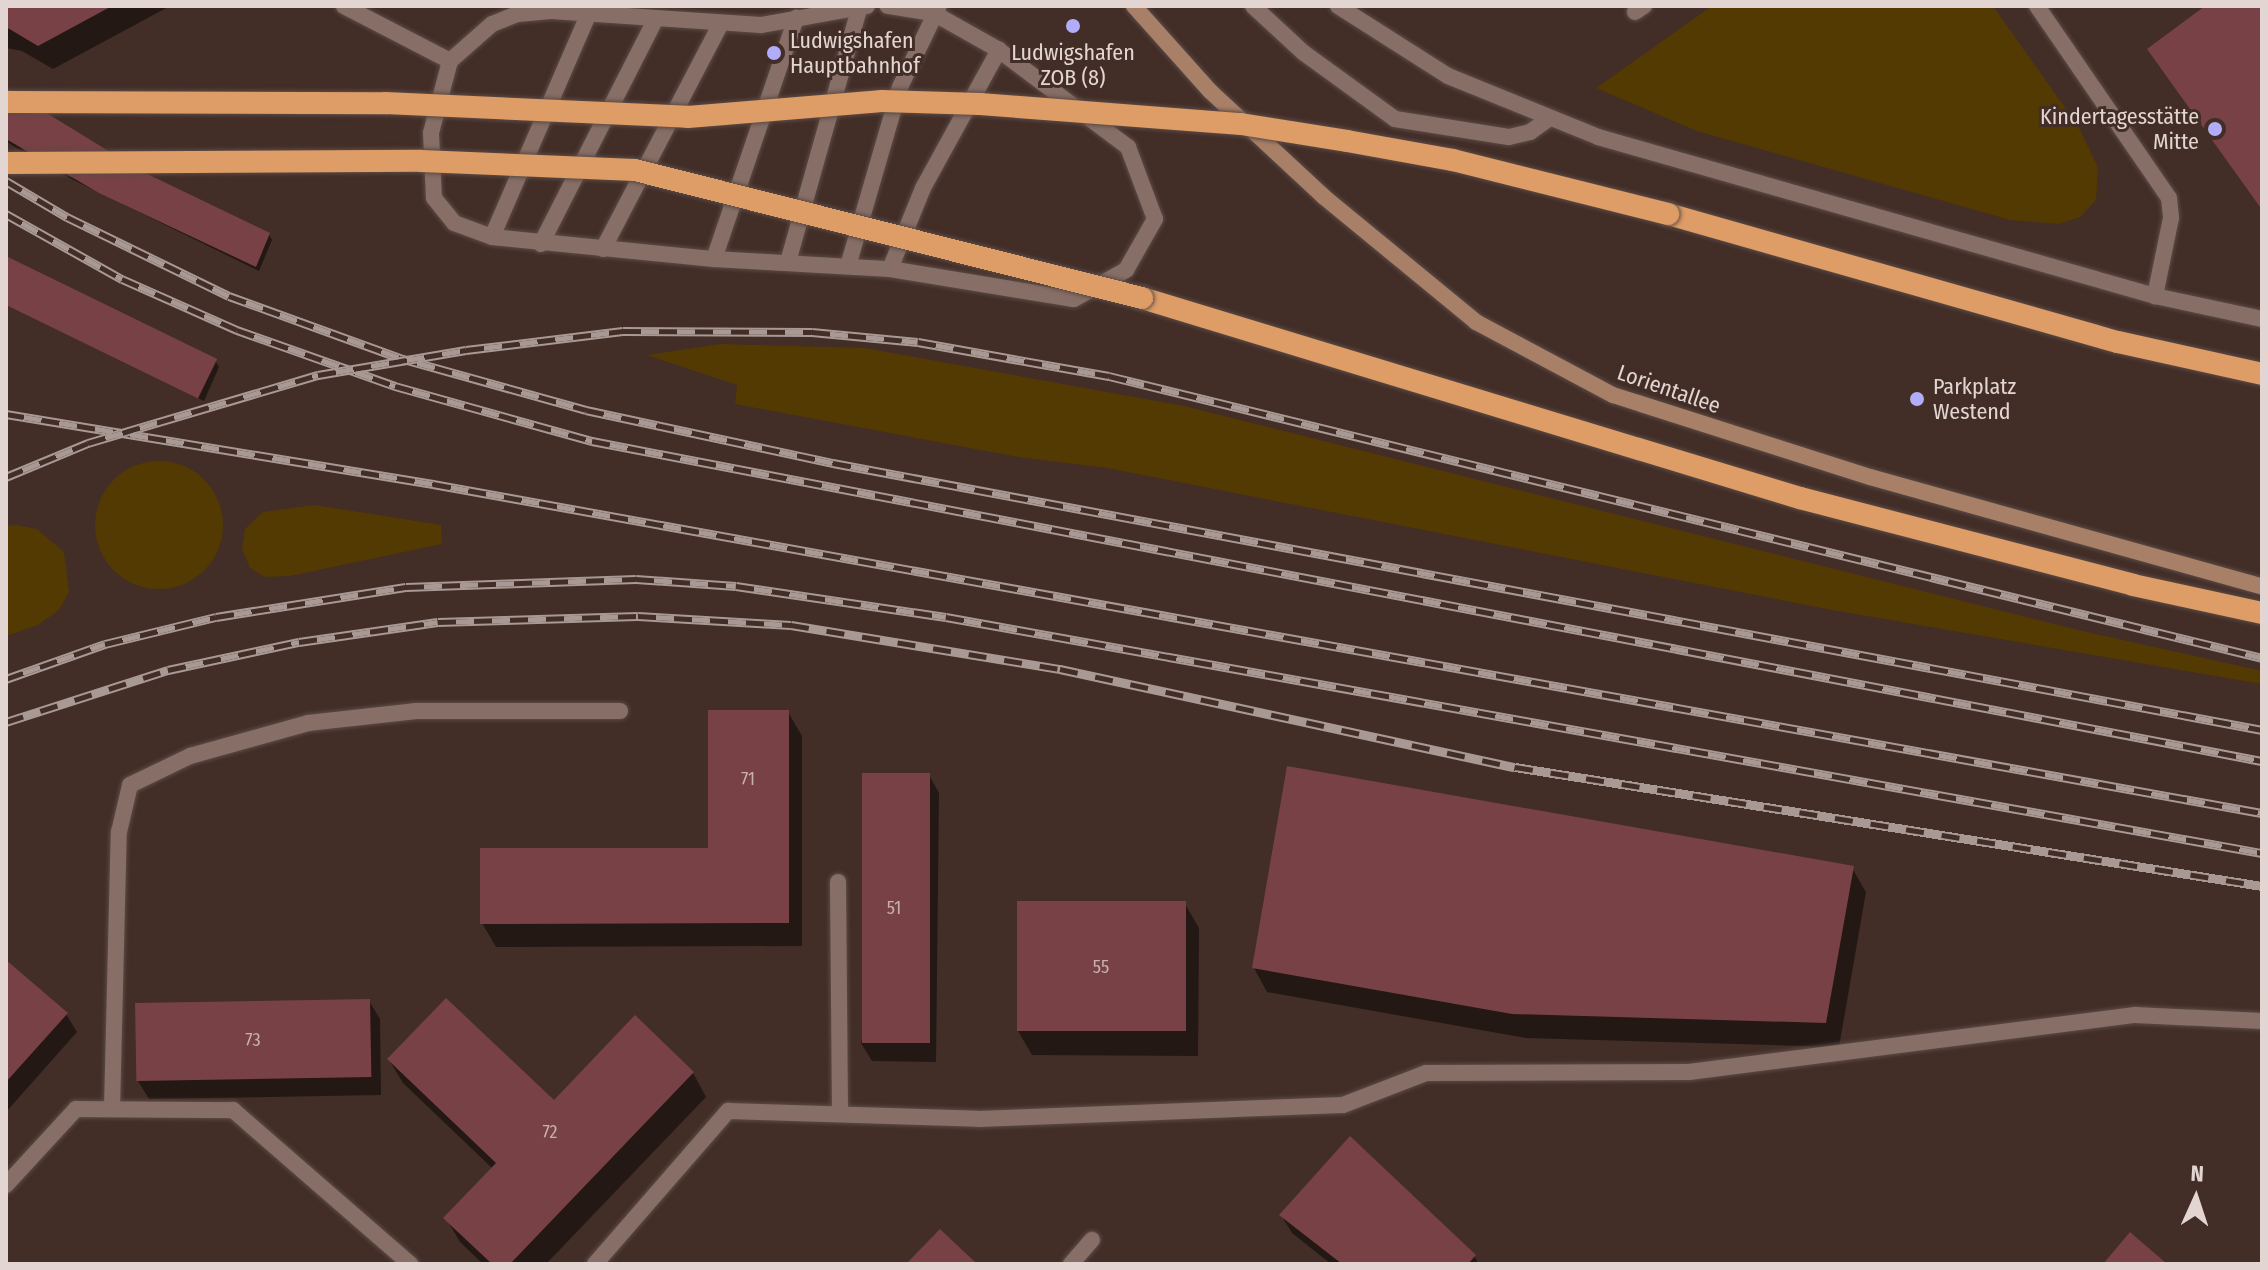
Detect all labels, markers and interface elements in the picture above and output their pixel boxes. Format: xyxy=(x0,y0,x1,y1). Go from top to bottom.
marker: Ludwigshafen ZOB (8) xyxy=(1064,17,1082,35)
place label: Ludwigshafen Hauptbahnhof xyxy=(790,27,920,78)
place label: Ludwigshafen ZOB (8) xyxy=(1011,39,1135,90)
marker: Ludwigshafen Hauptbahnhof xyxy=(765,44,783,62)
place label: Kindertagesstätte Mitte xyxy=(2040,103,2199,154)
marker: Kindertagesstätte Mitte xyxy=(2206,120,2224,138)
street label: Lorientallee xyxy=(1614,359,1724,419)
place label: Parkplatz Westend xyxy=(1933,373,2016,424)
marker: Parkplatz Westend xyxy=(1908,390,1926,408)
house number: 71 xyxy=(741,768,755,790)
house number: 51 xyxy=(887,897,901,919)
house number: 55 xyxy=(1093,956,1109,978)
house number: 73 xyxy=(245,1029,261,1051)
house number: 72 xyxy=(542,1121,558,1143)
north arrow xyxy=(2156,1158,2236,1238)
text: N xyxy=(2190,1160,2205,1187)

